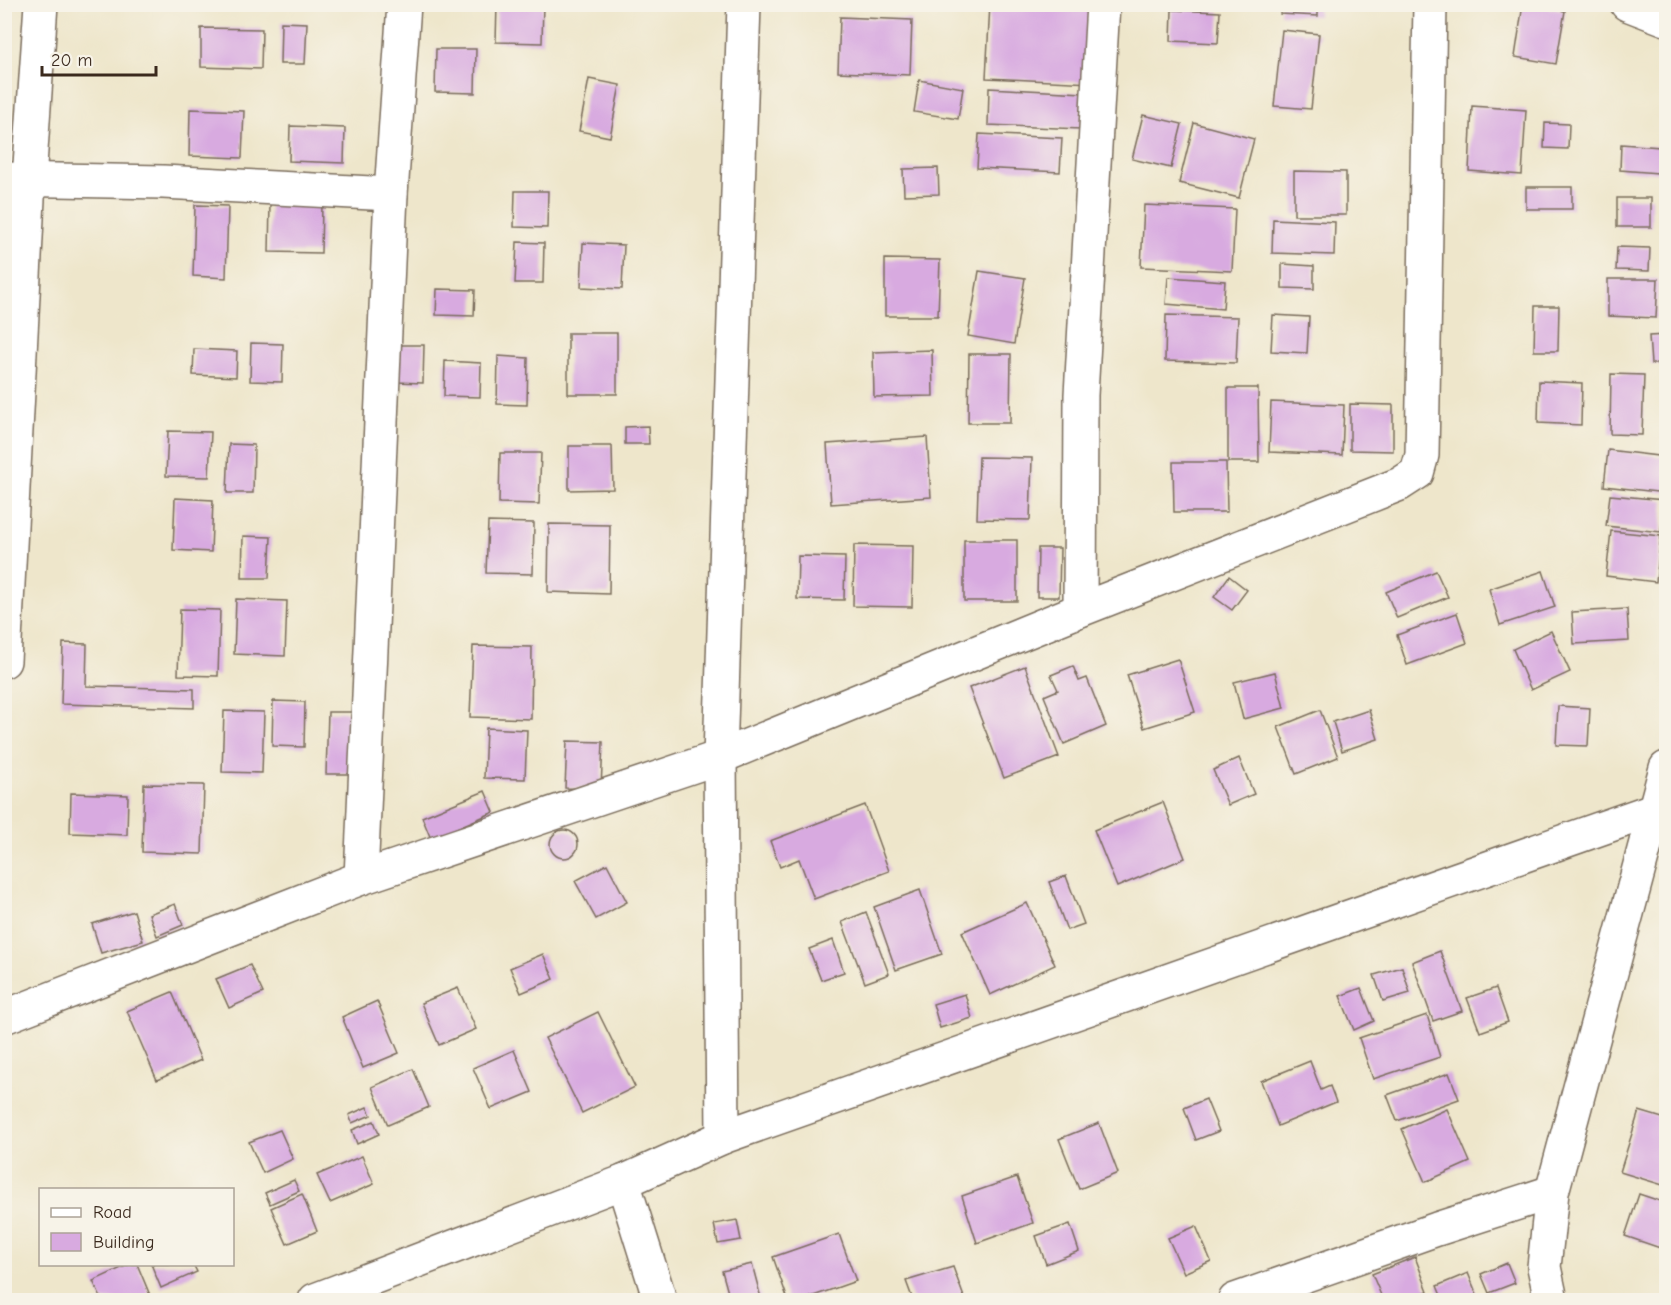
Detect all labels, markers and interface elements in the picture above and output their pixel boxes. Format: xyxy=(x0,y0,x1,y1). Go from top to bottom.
scale bar xyxy=(42,39,156,77)
text: 20 m xyxy=(51,50,92,71)
legend xyxy=(39,1188,234,1266)
text: Road xyxy=(93,1202,132,1223)
text: Building xyxy=(93,1232,155,1253)

